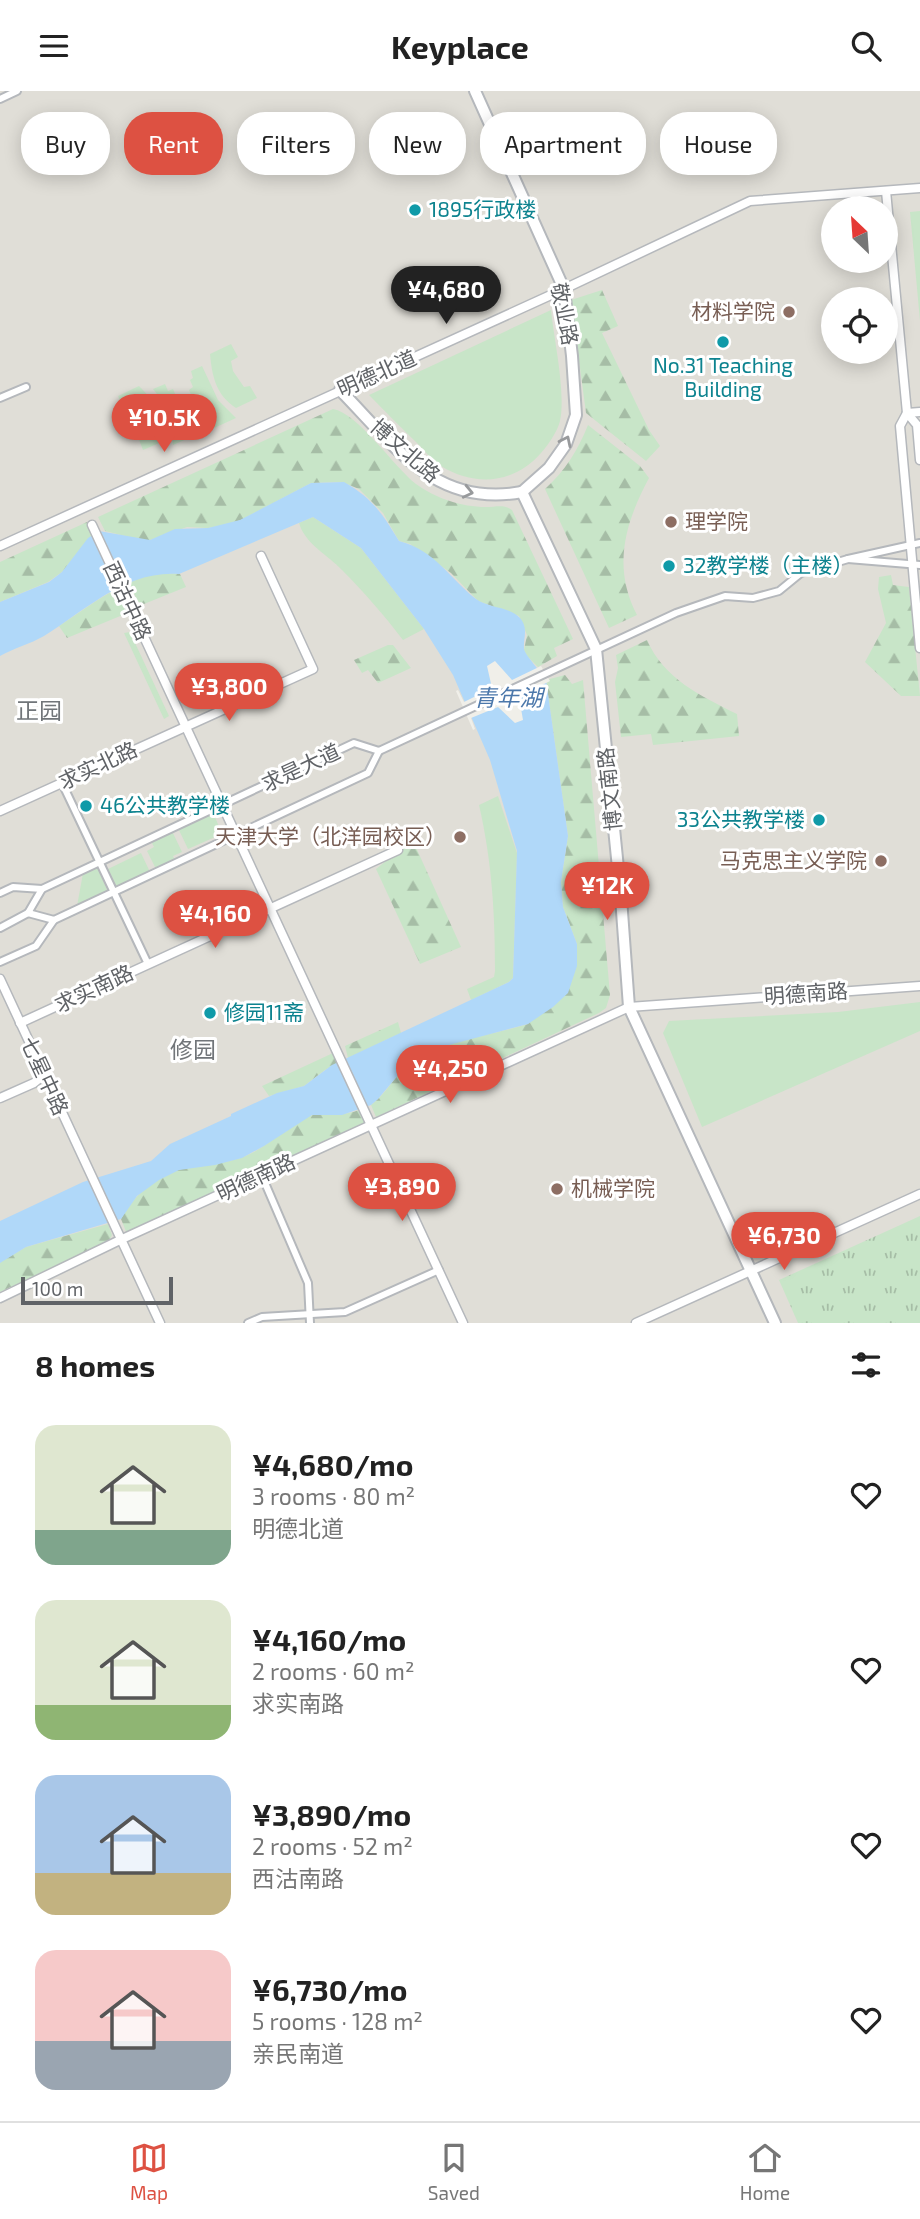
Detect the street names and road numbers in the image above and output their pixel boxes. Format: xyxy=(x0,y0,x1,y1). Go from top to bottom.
street label: 敬业路 xyxy=(547,280,584,347)
street label: 明德北道 xyxy=(333,344,420,401)
street label: 博文北路 xyxy=(366,413,446,487)
street label: 西沽中路 xyxy=(99,557,157,644)
street label: 求实北路 xyxy=(54,736,141,794)
street label: 求是大道 xyxy=(257,738,344,796)
street label: 博文南路 xyxy=(592,746,625,832)
street label: 求实南路 xyxy=(50,959,137,1017)
street label: 明德南路 xyxy=(763,977,849,1008)
street label: 七星中路 xyxy=(16,1032,74,1119)
street label: 明德南路 xyxy=(212,1148,299,1206)

